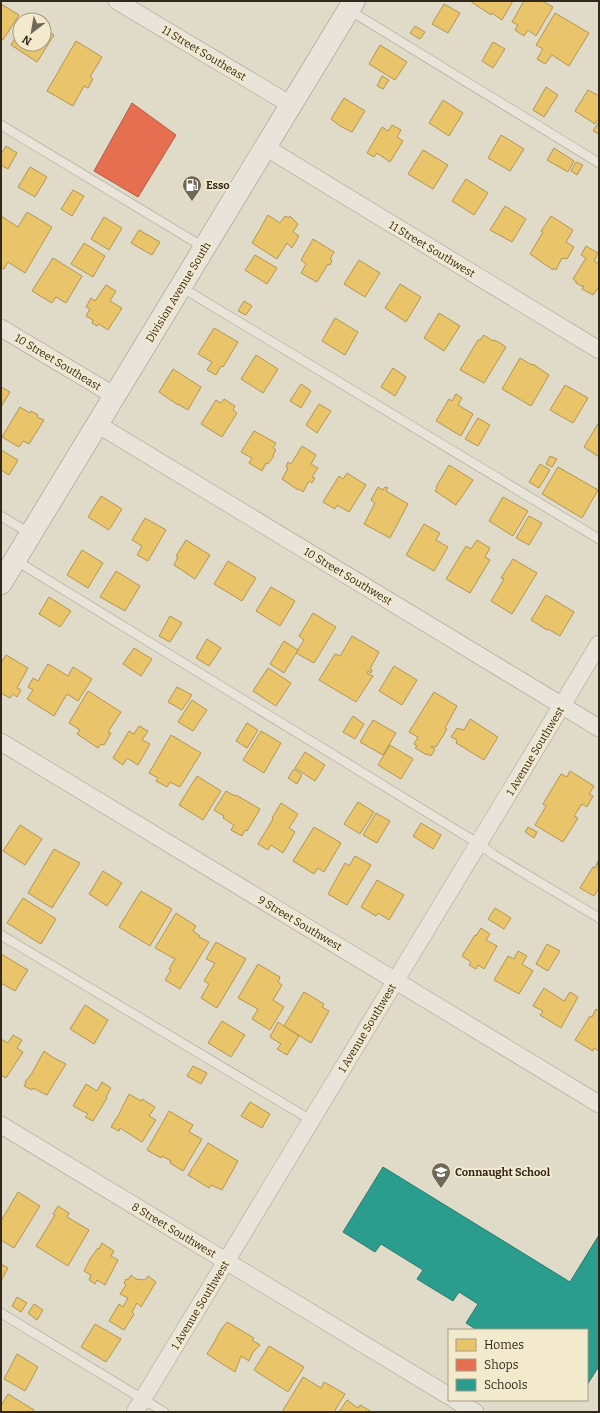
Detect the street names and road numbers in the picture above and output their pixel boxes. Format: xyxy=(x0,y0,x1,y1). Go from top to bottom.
street label: 11 Street Southeast xyxy=(159,23,248,84)
street label: 11 Street Southwest xyxy=(386,219,477,280)
street label: Division Avenue South xyxy=(143,239,214,345)
street label: 10 Street Southeast xyxy=(12,331,103,393)
street label: 10 Street Southwest xyxy=(301,545,394,608)
street label: 1 Avenue Southwest xyxy=(504,704,567,798)
street label: 9 Street Southwest xyxy=(255,893,344,954)
street label: 1 Avenue Southwest xyxy=(336,981,399,1075)
street label: 8 Street Southwest xyxy=(129,1200,218,1261)
street label: 1 Avenue Southwest xyxy=(169,1258,232,1352)

